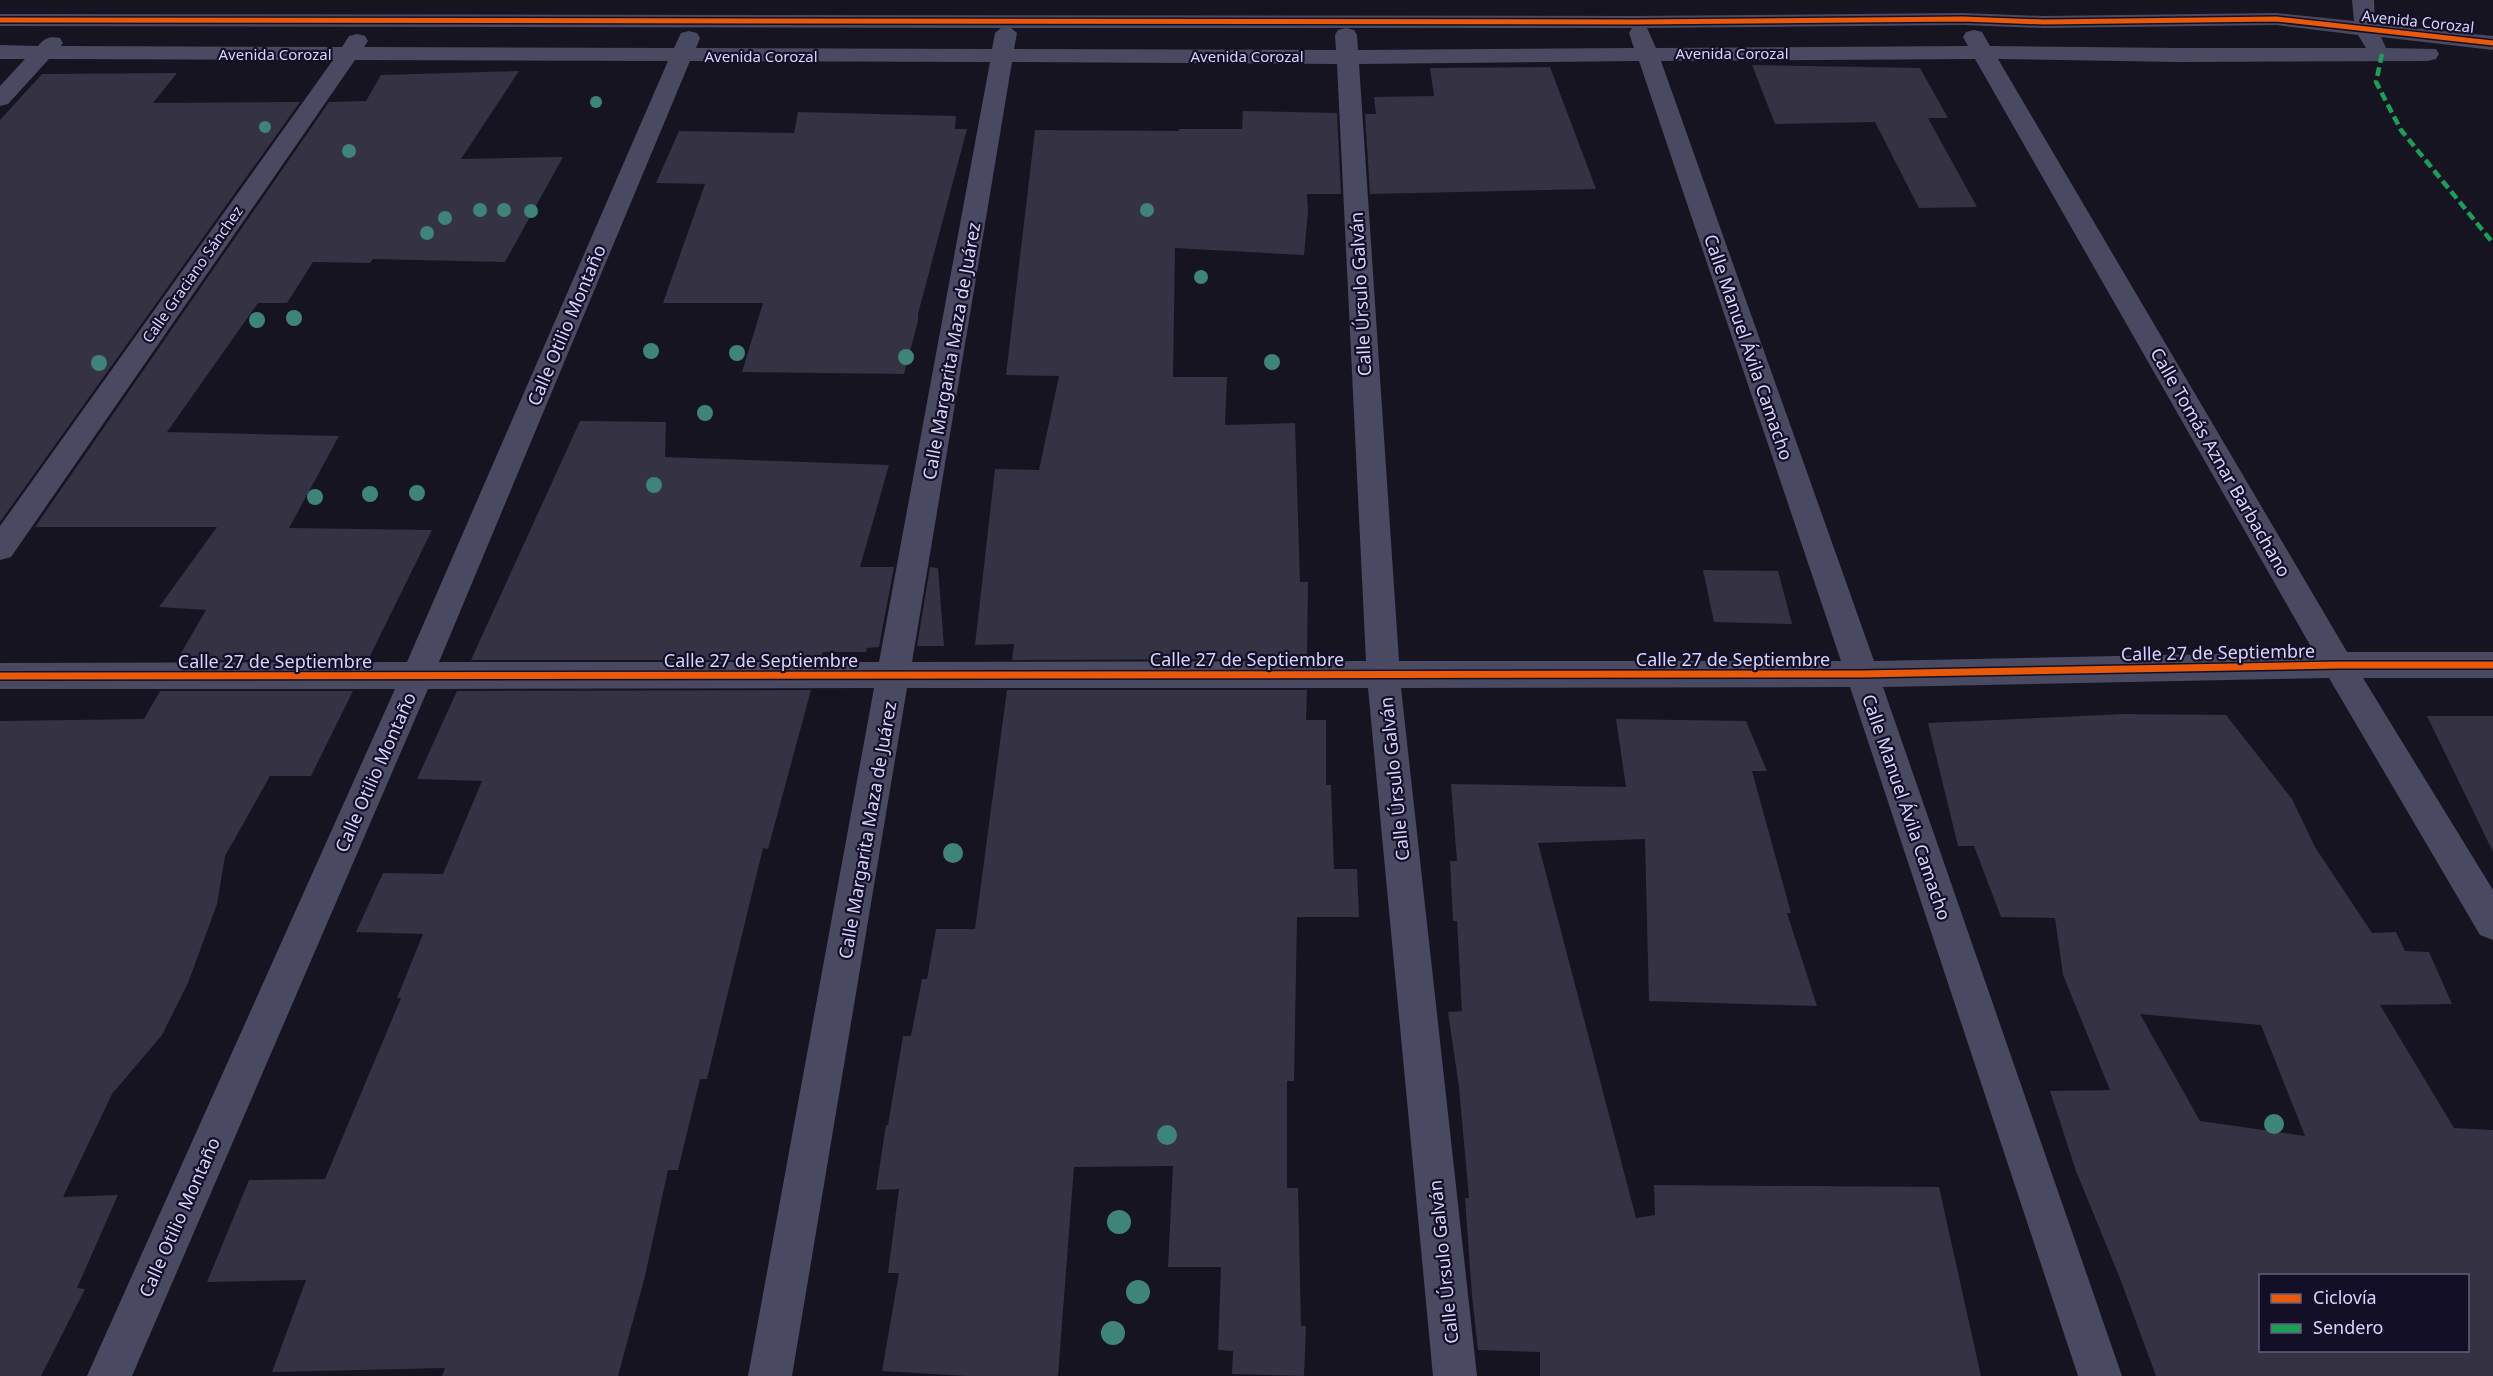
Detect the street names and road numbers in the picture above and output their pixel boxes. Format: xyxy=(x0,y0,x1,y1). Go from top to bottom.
street label: Avenida Corozal xyxy=(2361,5,2475,37)
street label: Avenida Corozal xyxy=(1675,43,1789,63)
street label: Avenida Corozal xyxy=(218,44,332,64)
street label: Avenida Corozal xyxy=(704,46,818,66)
street label: Avenida Corozal xyxy=(1190,46,1304,66)
street label: Calle Graciano Sánchez xyxy=(137,202,247,346)
street label: Calle Úrsulo Galván xyxy=(1344,211,1376,377)
street label: Calle Margarita Maza de Juárez xyxy=(917,220,985,482)
street label: Calle Manuel Ávila Camacho xyxy=(1699,231,1799,463)
street label: Calle Otilio Montaño xyxy=(521,241,611,409)
street label: Calle Tomás Aznar Barbachano xyxy=(2145,343,2297,581)
street label: Calle 27 de Septiembre xyxy=(2121,638,2315,666)
street label: Calle 27 de Septiembre xyxy=(1150,647,1344,671)
street label: Calle 27 de Septiembre xyxy=(1636,647,1830,671)
street label: Calle 27 de Septiembre xyxy=(664,648,858,672)
street label: Calle 27 de Septiembre xyxy=(178,649,372,673)
street label: Calle Otilio Montaño xyxy=(329,688,421,856)
street label: Calle Manuel Ávila Camacho xyxy=(1857,691,1957,923)
street label: Calle Úrsulo Galván xyxy=(1373,696,1415,862)
street label: Calle Margarita Maza de Juárez xyxy=(833,699,901,961)
street label: Calle Otilio Montaño xyxy=(133,1133,225,1301)
street label: Calle Úrsulo Galván xyxy=(1422,1179,1464,1345)

